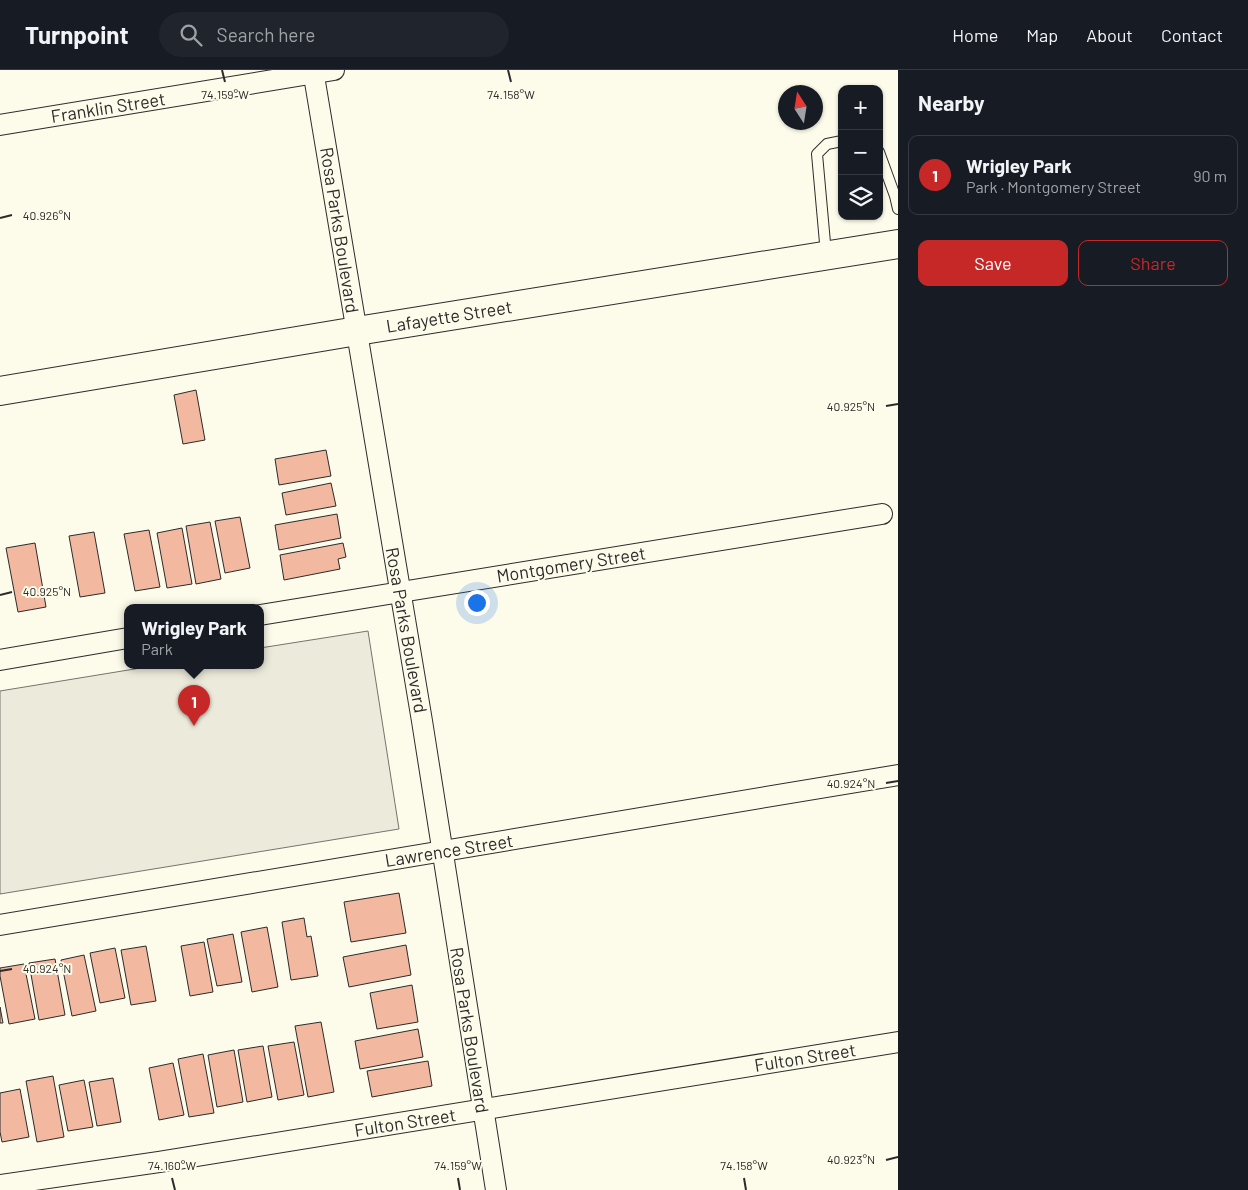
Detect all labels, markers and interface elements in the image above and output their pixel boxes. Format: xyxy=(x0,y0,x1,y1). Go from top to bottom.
search box xyxy=(159,12,509,57)
text: Turnpoint xyxy=(25,20,129,49)
icon: search xyxy=(177,21,205,49)
text: Search here xyxy=(217,23,315,46)
text: Home xyxy=(952,24,998,46)
text: Map xyxy=(1026,24,1058,46)
text: About xyxy=(1086,24,1133,46)
text: Contact xyxy=(1161,24,1223,46)
north arrow xyxy=(778,85,823,130)
map controls xyxy=(838,85,883,220)
button: + xyxy=(838,85,883,130)
street label: Franklin Street xyxy=(49,87,167,127)
text: 74.159°W xyxy=(201,87,249,101)
text: 74.158°W xyxy=(487,87,535,101)
text: Nearby xyxy=(918,90,984,115)
button: − xyxy=(838,130,883,175)
street label: Rosa Parks Boulevard xyxy=(316,145,364,315)
text: Wrigley Park xyxy=(966,154,1072,177)
text: 1 xyxy=(932,166,938,185)
text: 90 m xyxy=(1193,166,1227,185)
button: layers xyxy=(838,175,883,220)
text: Park · Montgomery Street xyxy=(966,177,1141,196)
text: 40.926°N xyxy=(23,208,71,222)
button: Save xyxy=(918,240,1068,286)
button: Share xyxy=(1078,240,1228,286)
street label: Lafayette Street xyxy=(384,295,514,337)
text: 40.925°N xyxy=(827,399,875,413)
street label: Montgomery Street xyxy=(495,541,647,587)
street label: Rosa Parks Boulevard xyxy=(382,545,432,715)
text: 40.925°N xyxy=(23,584,71,598)
your location xyxy=(464,590,490,616)
popup xyxy=(124,604,264,669)
text: Wrigley Park xyxy=(141,616,247,639)
text: Park xyxy=(141,639,173,658)
pin: 1 xyxy=(178,685,210,726)
text: 40.924°N xyxy=(827,776,875,790)
street label: Lawrence Street xyxy=(383,829,515,871)
street label: Rosa Parks Boulevard xyxy=(446,945,494,1115)
text: 40.924°N xyxy=(23,961,71,975)
street label: Fulton Street xyxy=(753,1038,857,1076)
street label: Fulton Street xyxy=(353,1103,457,1141)
text: 40.923°N xyxy=(827,1152,875,1166)
text: 74.160°W xyxy=(148,1158,196,1172)
text: 74.159°W xyxy=(434,1158,482,1172)
text: 74.158°W xyxy=(720,1158,768,1172)

